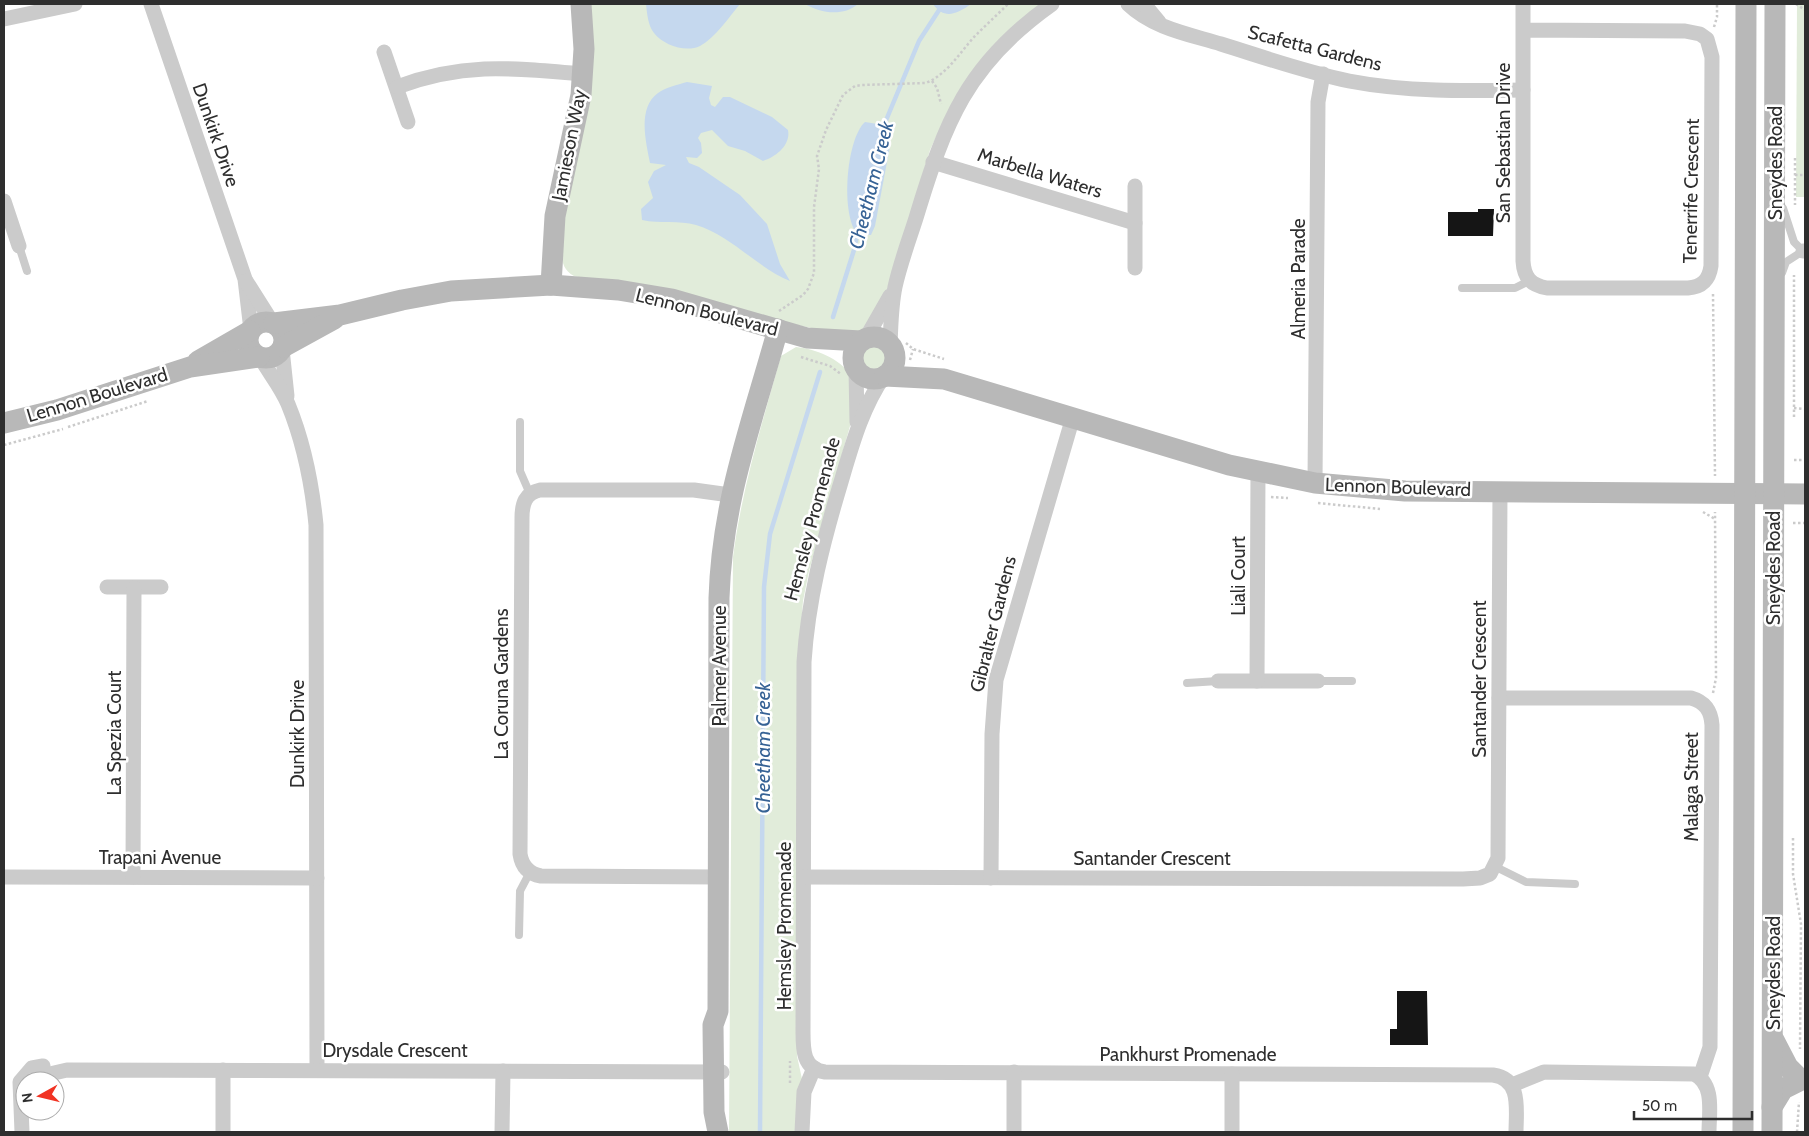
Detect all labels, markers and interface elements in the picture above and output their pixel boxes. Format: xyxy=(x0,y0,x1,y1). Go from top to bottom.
street label: Scafetta Gardens xyxy=(1246,20,1384,76)
street label: San Sebastian Drive xyxy=(1492,62,1515,223)
street label: Dunkirk Drive xyxy=(188,80,245,190)
street label: Jamieson Way xyxy=(547,87,591,204)
street label: Sneydes Road xyxy=(1764,106,1787,220)
water label: Cheetham Creek xyxy=(844,117,899,251)
street label: Tenerrife Crescent xyxy=(1678,118,1704,264)
street label: Marbella Waters xyxy=(975,143,1105,203)
street label: Almeria Parade xyxy=(1287,218,1310,339)
street label: Lennon Boulevard xyxy=(633,283,781,341)
street label: Lennon Boulevard xyxy=(24,363,170,427)
street label: Hemsley Promenade xyxy=(779,434,845,603)
street label: Lennon Boulevard xyxy=(1325,473,1471,501)
street label: Sneydes Road xyxy=(1762,511,1785,625)
street label: Liali Court xyxy=(1227,536,1250,616)
street label: Gibralter Gardens xyxy=(965,553,1021,694)
street label: Santander Crescent xyxy=(1468,600,1491,758)
street label: Palmer Avenue xyxy=(708,605,731,727)
street label: La Coruna Gardens xyxy=(490,608,513,760)
street label: La Spezia Court xyxy=(103,670,126,795)
street label: Dunkirk Drive xyxy=(286,680,309,788)
water label: Cheetham Creek xyxy=(751,681,775,813)
street label: Malaga Street xyxy=(1680,732,1703,842)
street label: Hemsley Promenade xyxy=(773,841,796,1010)
street label: Trapani Avenue xyxy=(99,846,221,869)
street label: Santander Crescent xyxy=(1073,847,1231,870)
street label: Sneydes Road xyxy=(1762,916,1785,1030)
street label: Drysdale Crescent xyxy=(322,1039,468,1062)
street label: Pankhurst Promenade xyxy=(1100,1043,1277,1066)
north arrow xyxy=(15,1071,65,1121)
scale bar xyxy=(1634,1088,1752,1120)
text: N xyxy=(18,1092,37,1104)
text: 50 m xyxy=(1642,1097,1677,1115)

